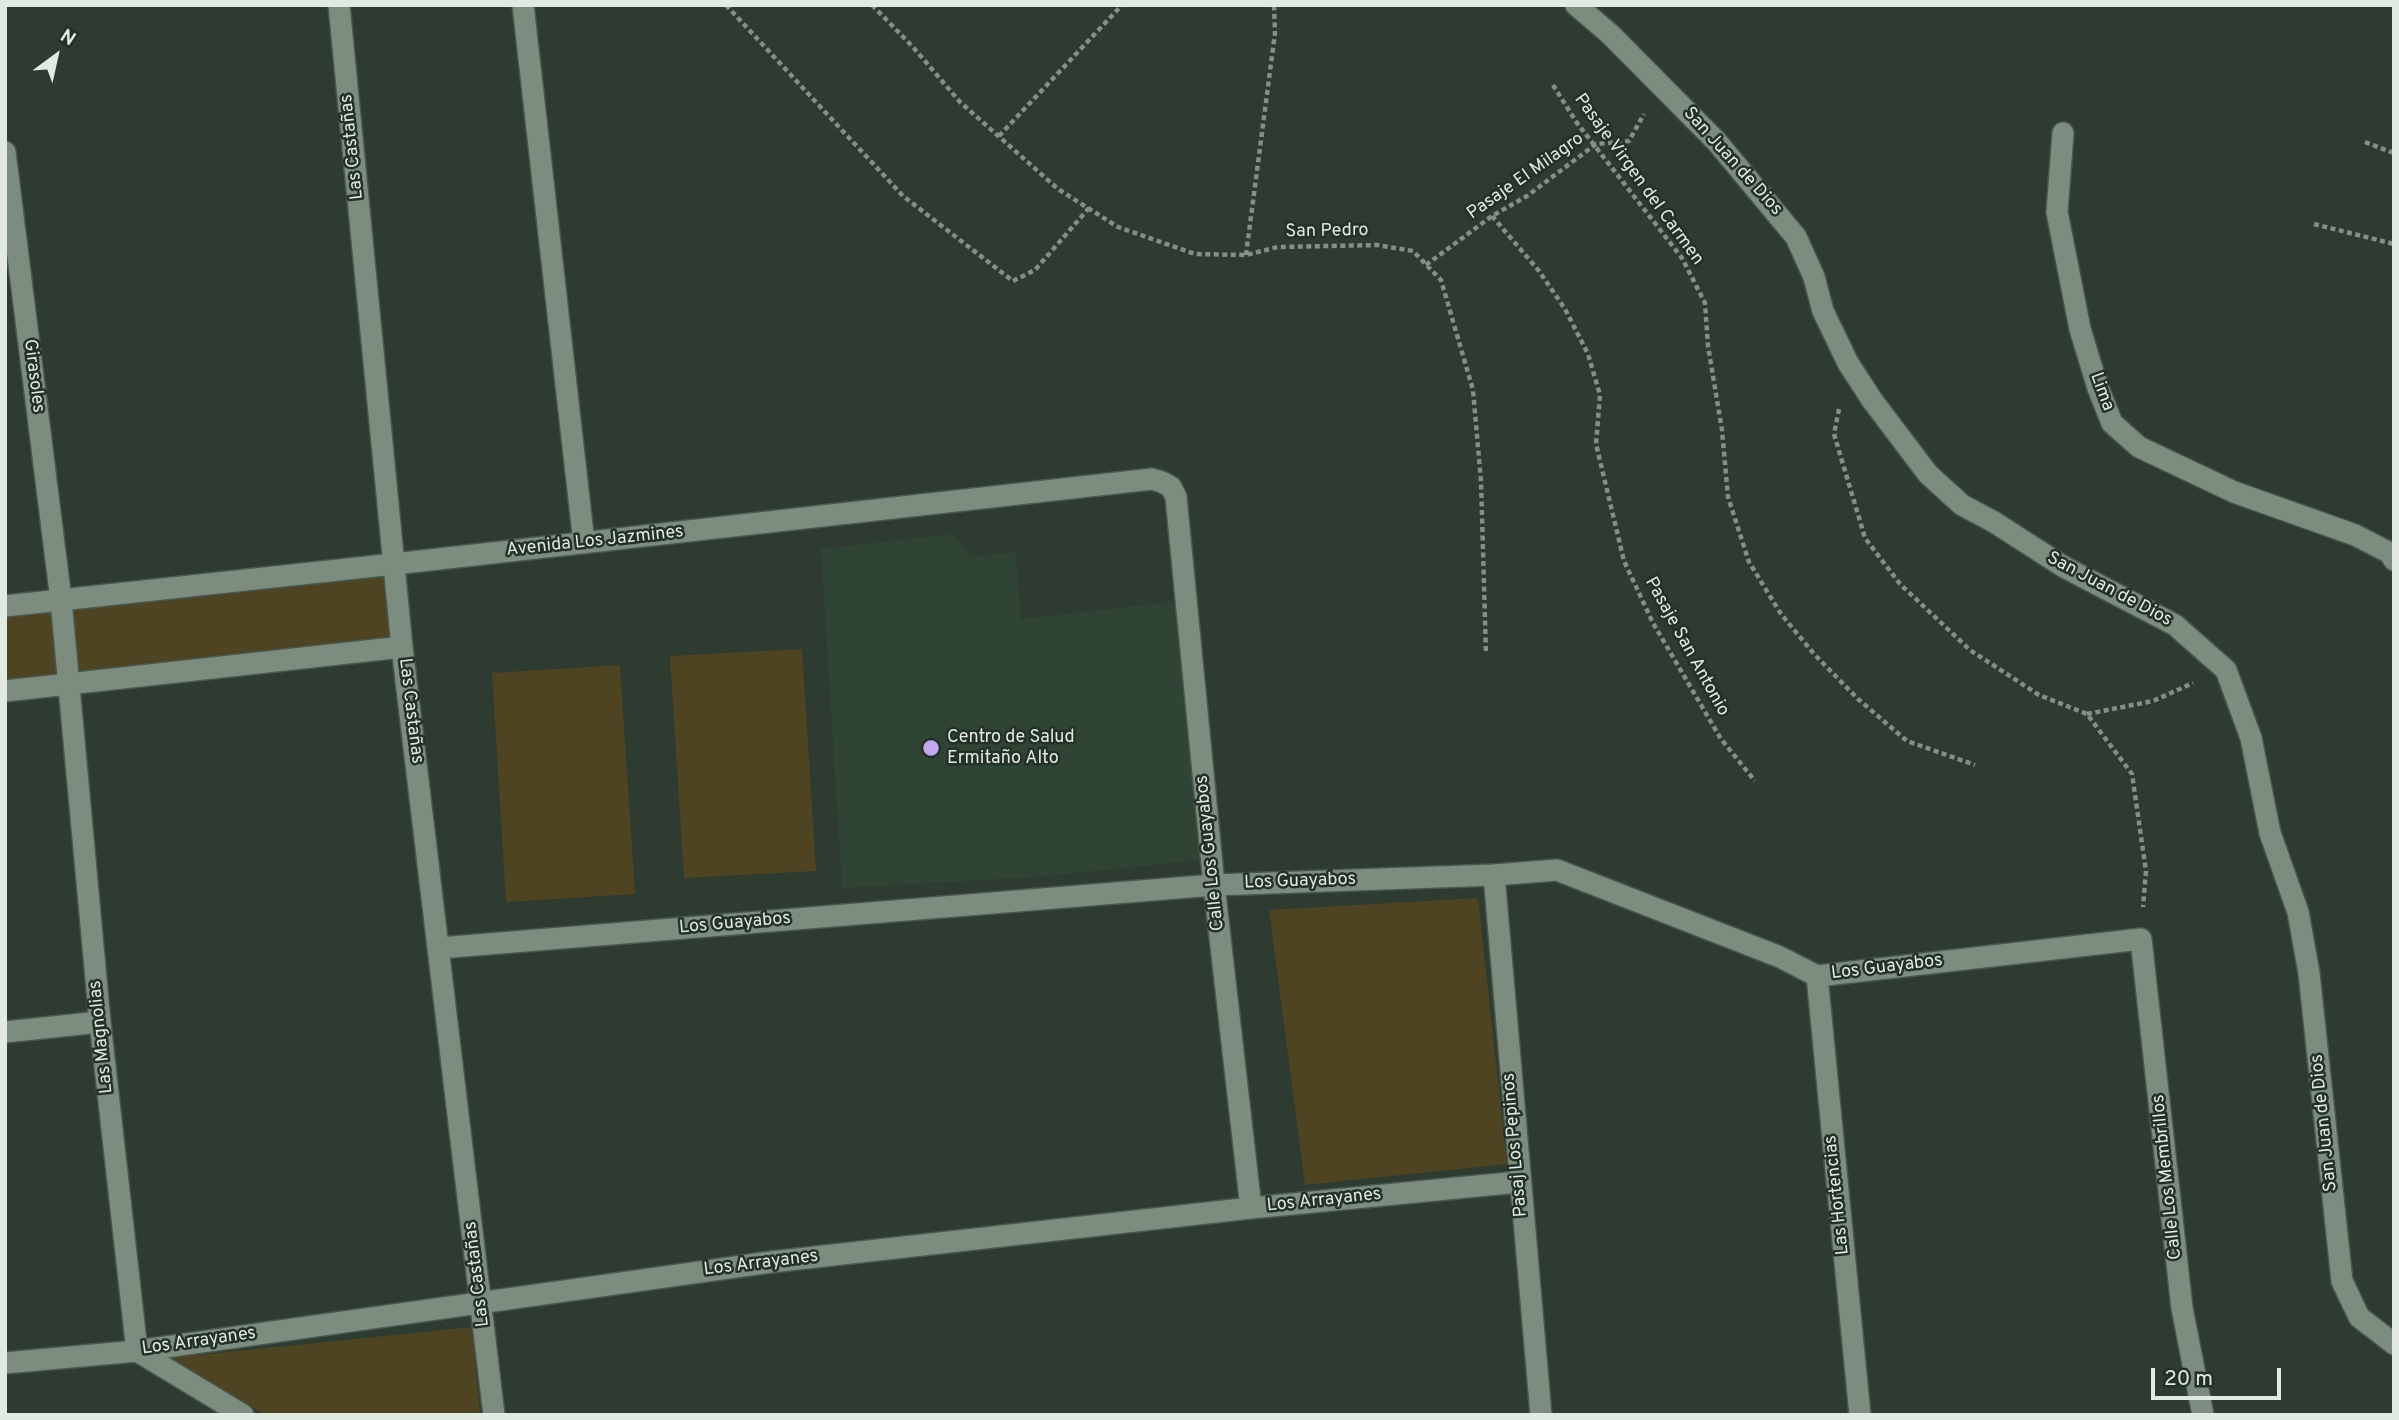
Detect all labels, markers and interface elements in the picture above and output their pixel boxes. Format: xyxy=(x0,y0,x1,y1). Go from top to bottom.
north arrow xyxy=(21,21,91,91)
text: N xyxy=(55,25,80,52)
street label: Pasaje Virgen del Carmen xyxy=(1568,90,1708,270)
street label: Las Castañas xyxy=(337,93,369,201)
street label: San Juan de Dios xyxy=(1678,103,1786,221)
street label: Pasaje El Milagro xyxy=(1464,129,1588,225)
street label: San Pedro xyxy=(1285,220,1369,244)
street label: Girasoles xyxy=(18,338,48,414)
street label: Lima xyxy=(2084,370,2118,414)
street label: Avenida Los Jazmines xyxy=(505,522,685,562)
street label: San Juan de Dios xyxy=(2043,548,2175,632)
street label: Pasaje San Antonio xyxy=(1639,574,1733,720)
street label: Las Castañas xyxy=(393,657,427,765)
place label: Centro de Salud Ermitaño Alto xyxy=(947,727,1075,770)
marker: Centro de Salud Ermitaño Alto xyxy=(921,738,941,758)
street label: Calle Los Guayabos xyxy=(1192,774,1230,932)
street label: Los Guayabos xyxy=(1244,869,1356,895)
street label: Los Guayabos xyxy=(678,908,792,940)
street label: Los Guayabos xyxy=(1830,950,1944,986)
street label: Las Magnolias xyxy=(85,979,119,1095)
street label: San Juan de Dios xyxy=(2307,1053,2343,1193)
street label: Pasaj Los Pepinos xyxy=(1499,1072,1533,1218)
street label: Calle Los Membrillos xyxy=(2149,1093,2187,1261)
street label: Las Hortencias xyxy=(1821,1134,1855,1256)
street label: Los Arrayanes xyxy=(1266,1184,1382,1218)
street label: Las Castañas xyxy=(461,1220,495,1328)
street label: Los Arrayanes xyxy=(703,1246,819,1282)
street label: Los Arrayanes xyxy=(141,1323,257,1361)
scale bar xyxy=(2154,1354,2284,1398)
text: 20 m xyxy=(2164,1366,2213,1393)

